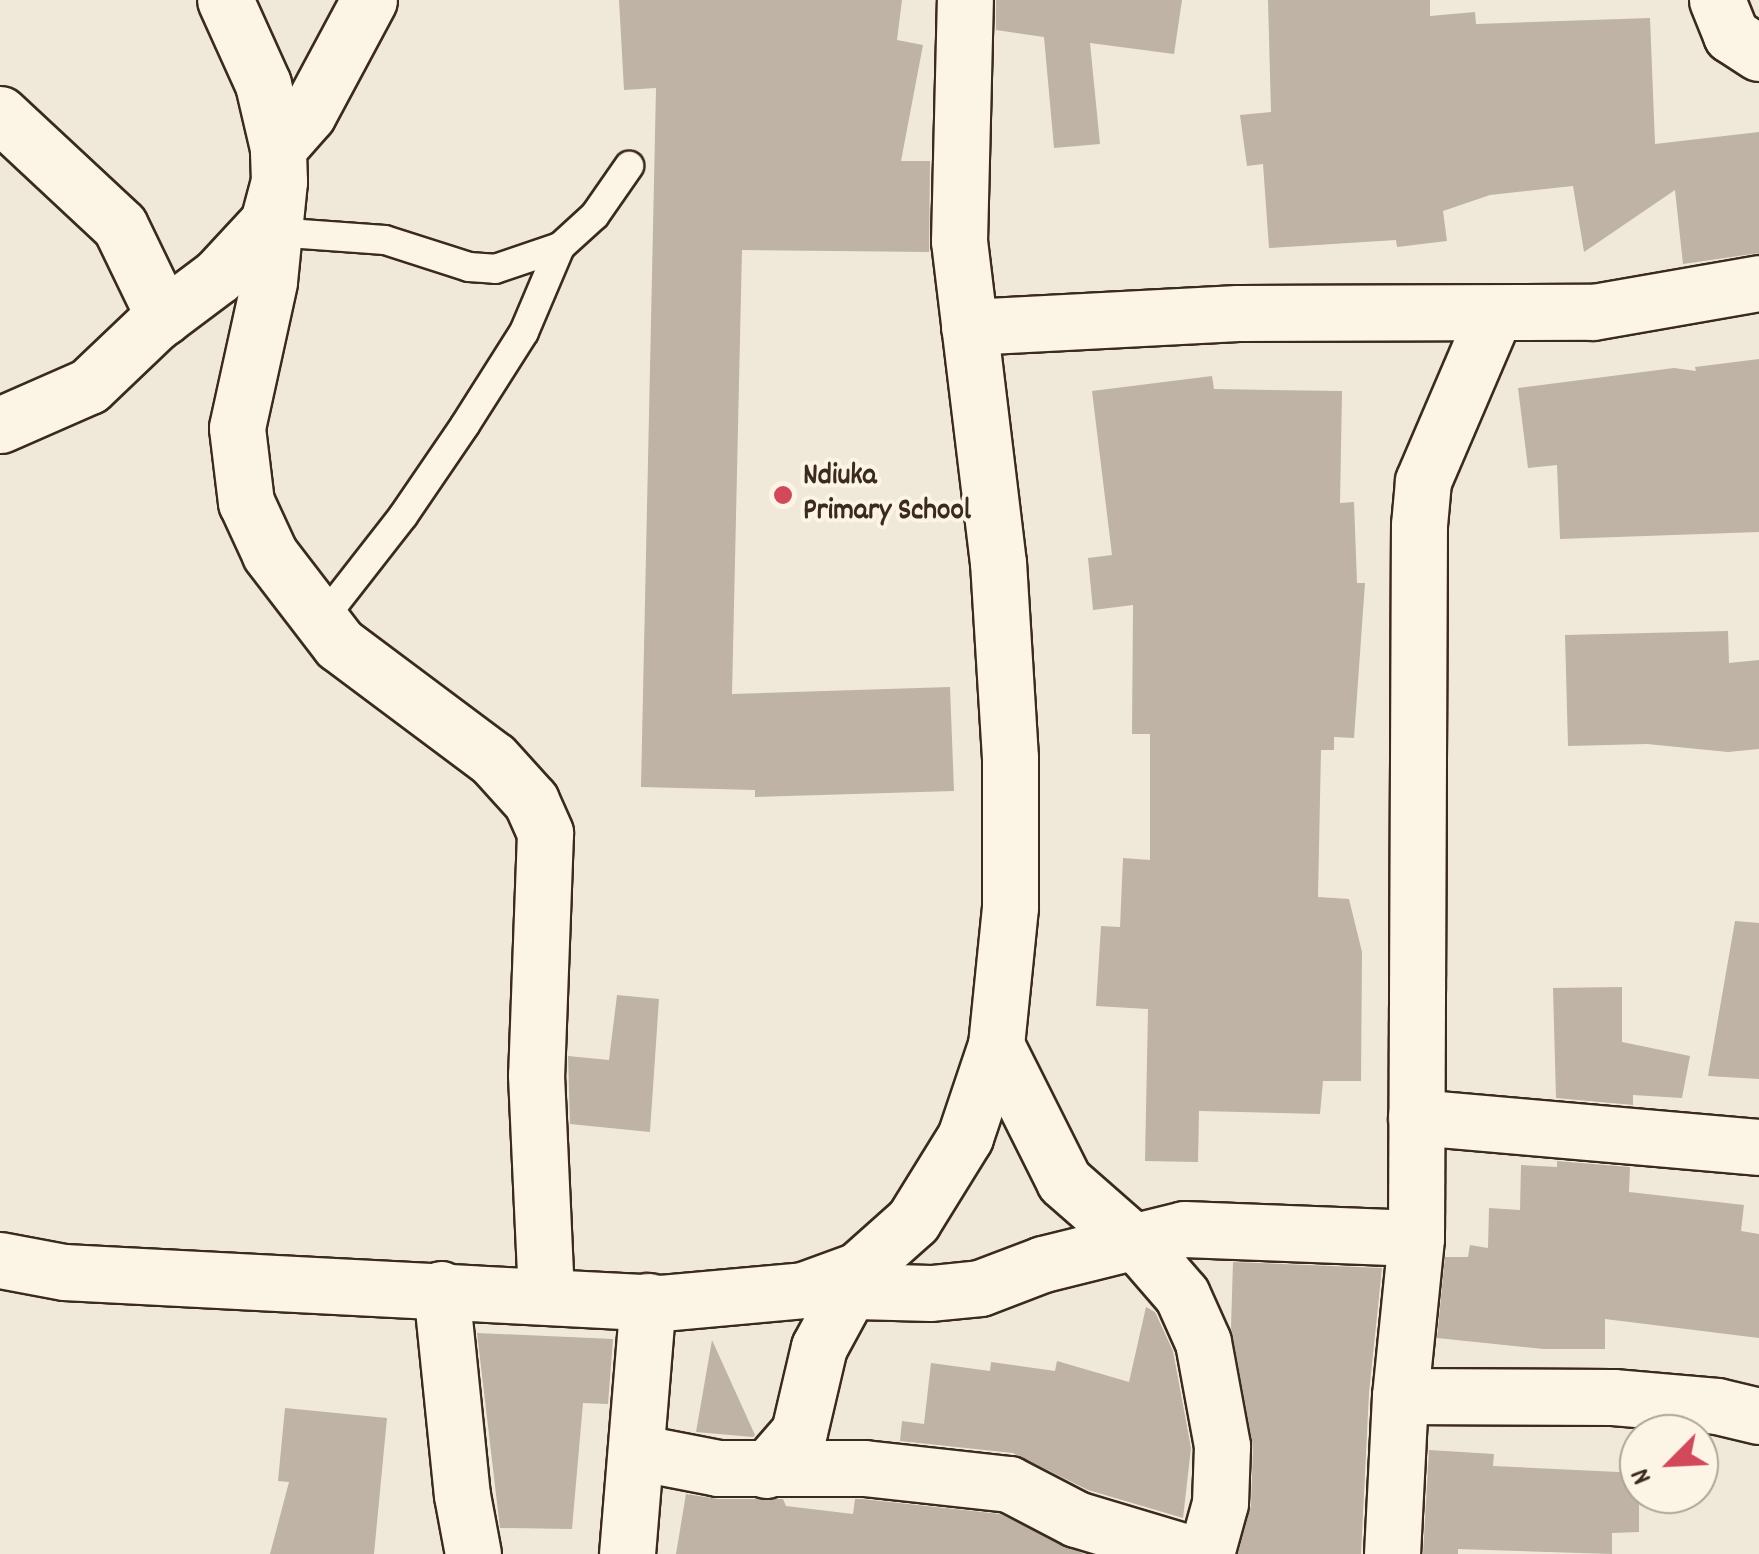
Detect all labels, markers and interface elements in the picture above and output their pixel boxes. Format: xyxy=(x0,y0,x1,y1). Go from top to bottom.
place label: Ndiuka Primary School xyxy=(803,460,971,530)
marker: Ndiuka Primary School xyxy=(772,484,794,506)
north arrow xyxy=(1619,1414,1719,1514)
text: N xyxy=(1622,1461,1665,1490)

